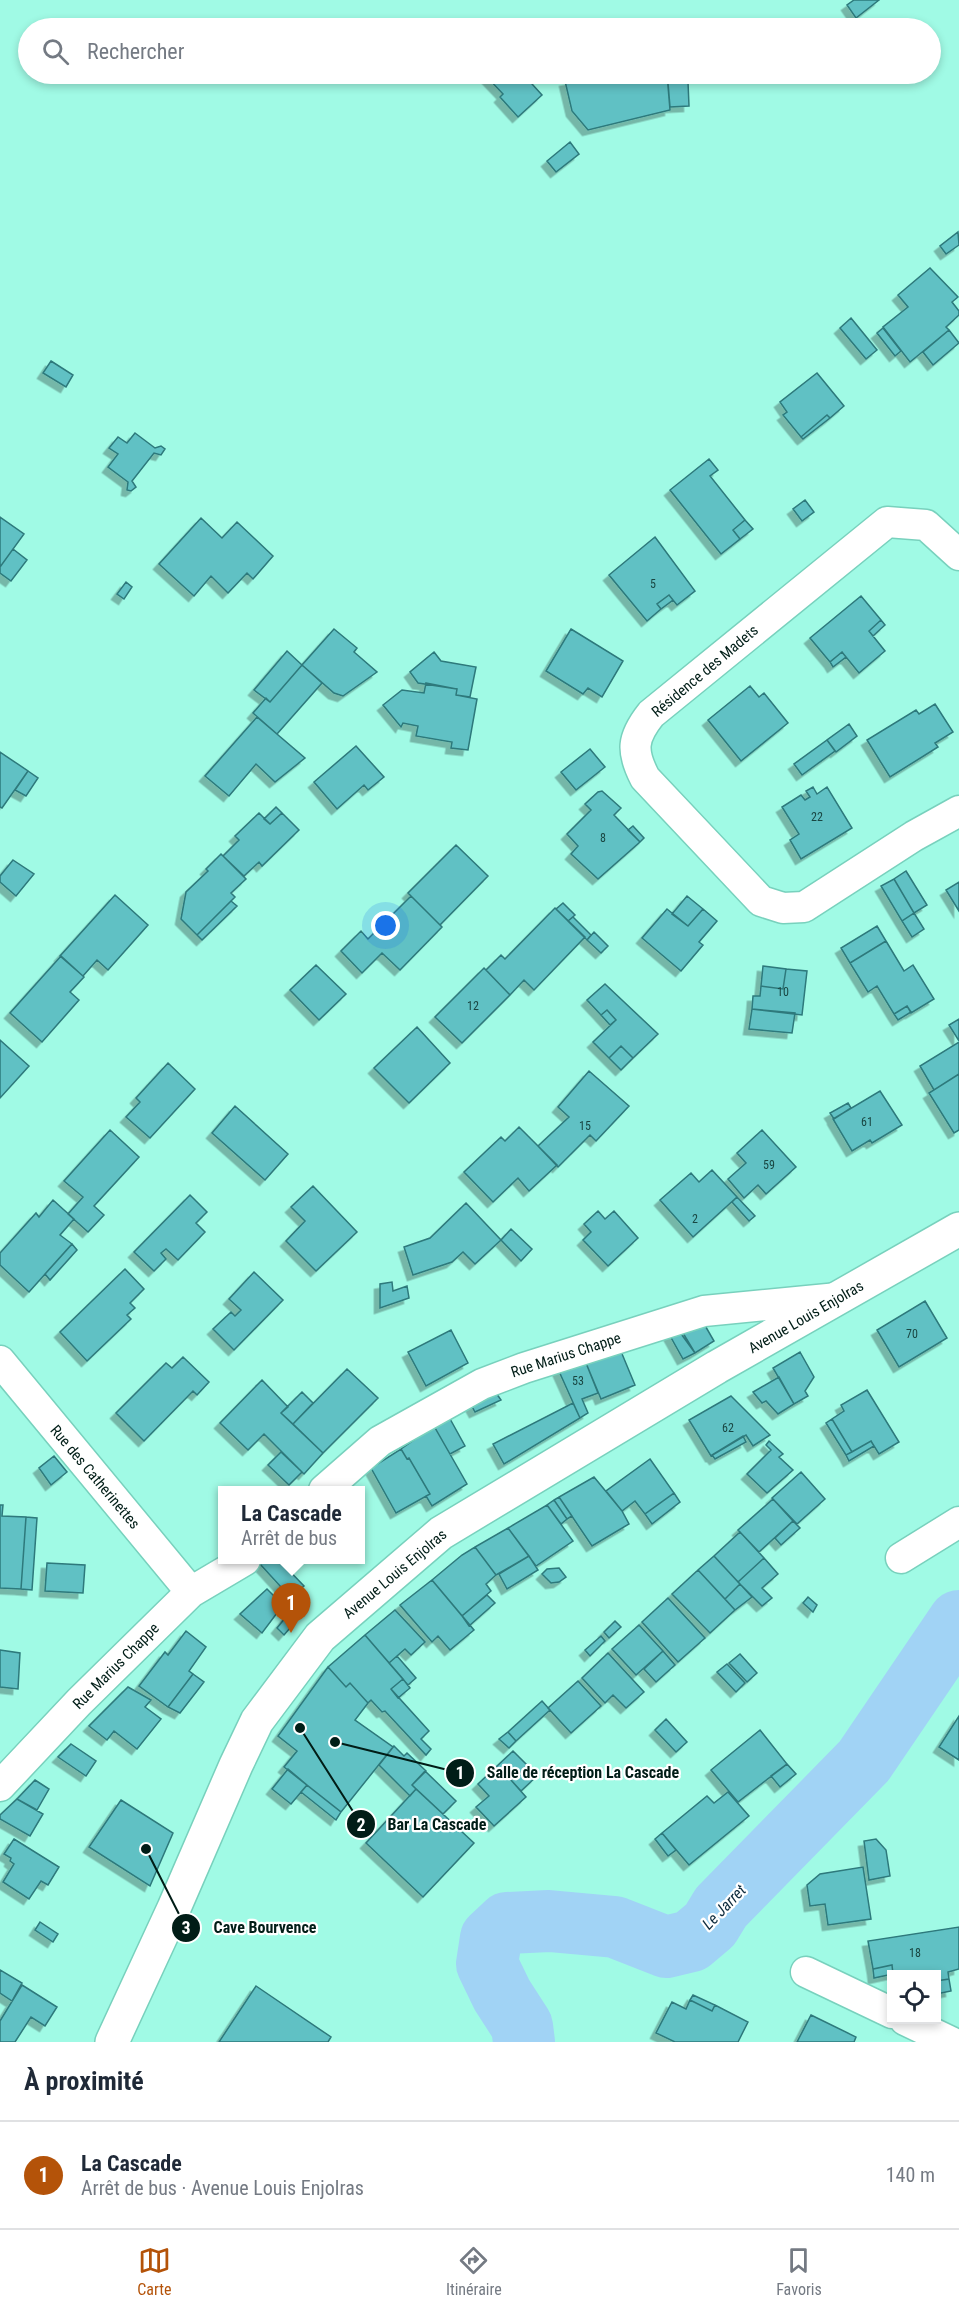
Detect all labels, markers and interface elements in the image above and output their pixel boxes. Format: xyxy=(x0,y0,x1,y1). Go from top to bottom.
search box xyxy=(18,18,941,84)
icon: search xyxy=(39,35,72,68)
text: Rechercher xyxy=(87,39,184,64)
house number: 5 xyxy=(650,577,656,591)
street label: Résidence des Madets xyxy=(648,621,762,721)
house number: 22 xyxy=(811,810,823,824)
house number: 8 xyxy=(600,831,606,845)
your location xyxy=(371,911,400,940)
house number: 10 xyxy=(777,985,789,999)
house number: 12 xyxy=(467,999,479,1013)
house number: 61 xyxy=(861,1115,873,1129)
house number: 15 xyxy=(579,1119,591,1133)
house number: 59 xyxy=(763,1158,775,1172)
house number: 2 xyxy=(692,1212,698,1226)
street label: Avenue Louis Enjolras xyxy=(745,1277,867,1357)
house number: 70 xyxy=(906,1327,918,1341)
street label: Rue Marius Chappe xyxy=(509,1329,623,1381)
house number: 53 xyxy=(572,1374,584,1388)
street label: Rue des Catherinettes xyxy=(46,1421,144,1533)
house number: 62 xyxy=(722,1421,734,1435)
popup xyxy=(218,1486,365,1564)
text: La Cascade xyxy=(241,1501,342,1526)
street label: Avenue Louis Enjolras xyxy=(340,1525,451,1623)
text: Arrêt de bus xyxy=(241,1526,337,1550)
pin: 1 xyxy=(272,1584,310,1633)
street label: Rue Marius Chappe xyxy=(69,1619,163,1713)
callout: Salle de réception La Cascade xyxy=(445,1756,691,1790)
text: 1 xyxy=(455,1762,465,1783)
text: Salle de réception La Cascade xyxy=(487,1763,680,1782)
callout: Bar La Cascade xyxy=(346,1807,499,1841)
text: 2 xyxy=(356,1814,366,1835)
text: Bar La Cascade xyxy=(388,1815,487,1834)
water label: Le Jarret xyxy=(698,1881,750,1933)
callout: Cave Bourvence xyxy=(171,1911,328,1945)
text: 3 xyxy=(181,1917,191,1938)
text: Cave Bourvence xyxy=(214,1918,317,1937)
house number: 18 xyxy=(909,1946,921,1960)
map controls xyxy=(887,1970,941,2024)
button: locate xyxy=(887,1970,941,2024)
text: À proximité xyxy=(24,2066,144,2096)
text: La Cascade xyxy=(81,2151,182,2176)
text: 1 xyxy=(38,2163,49,2187)
text: 140 m xyxy=(886,2163,935,2187)
text: Arrêt de bus · Avenue Louis Enjolras xyxy=(81,2176,364,2200)
tab: Carte xyxy=(137,2244,171,2299)
tab: Itinéraire xyxy=(446,2244,502,2299)
tab: Favoris xyxy=(776,2244,822,2299)

